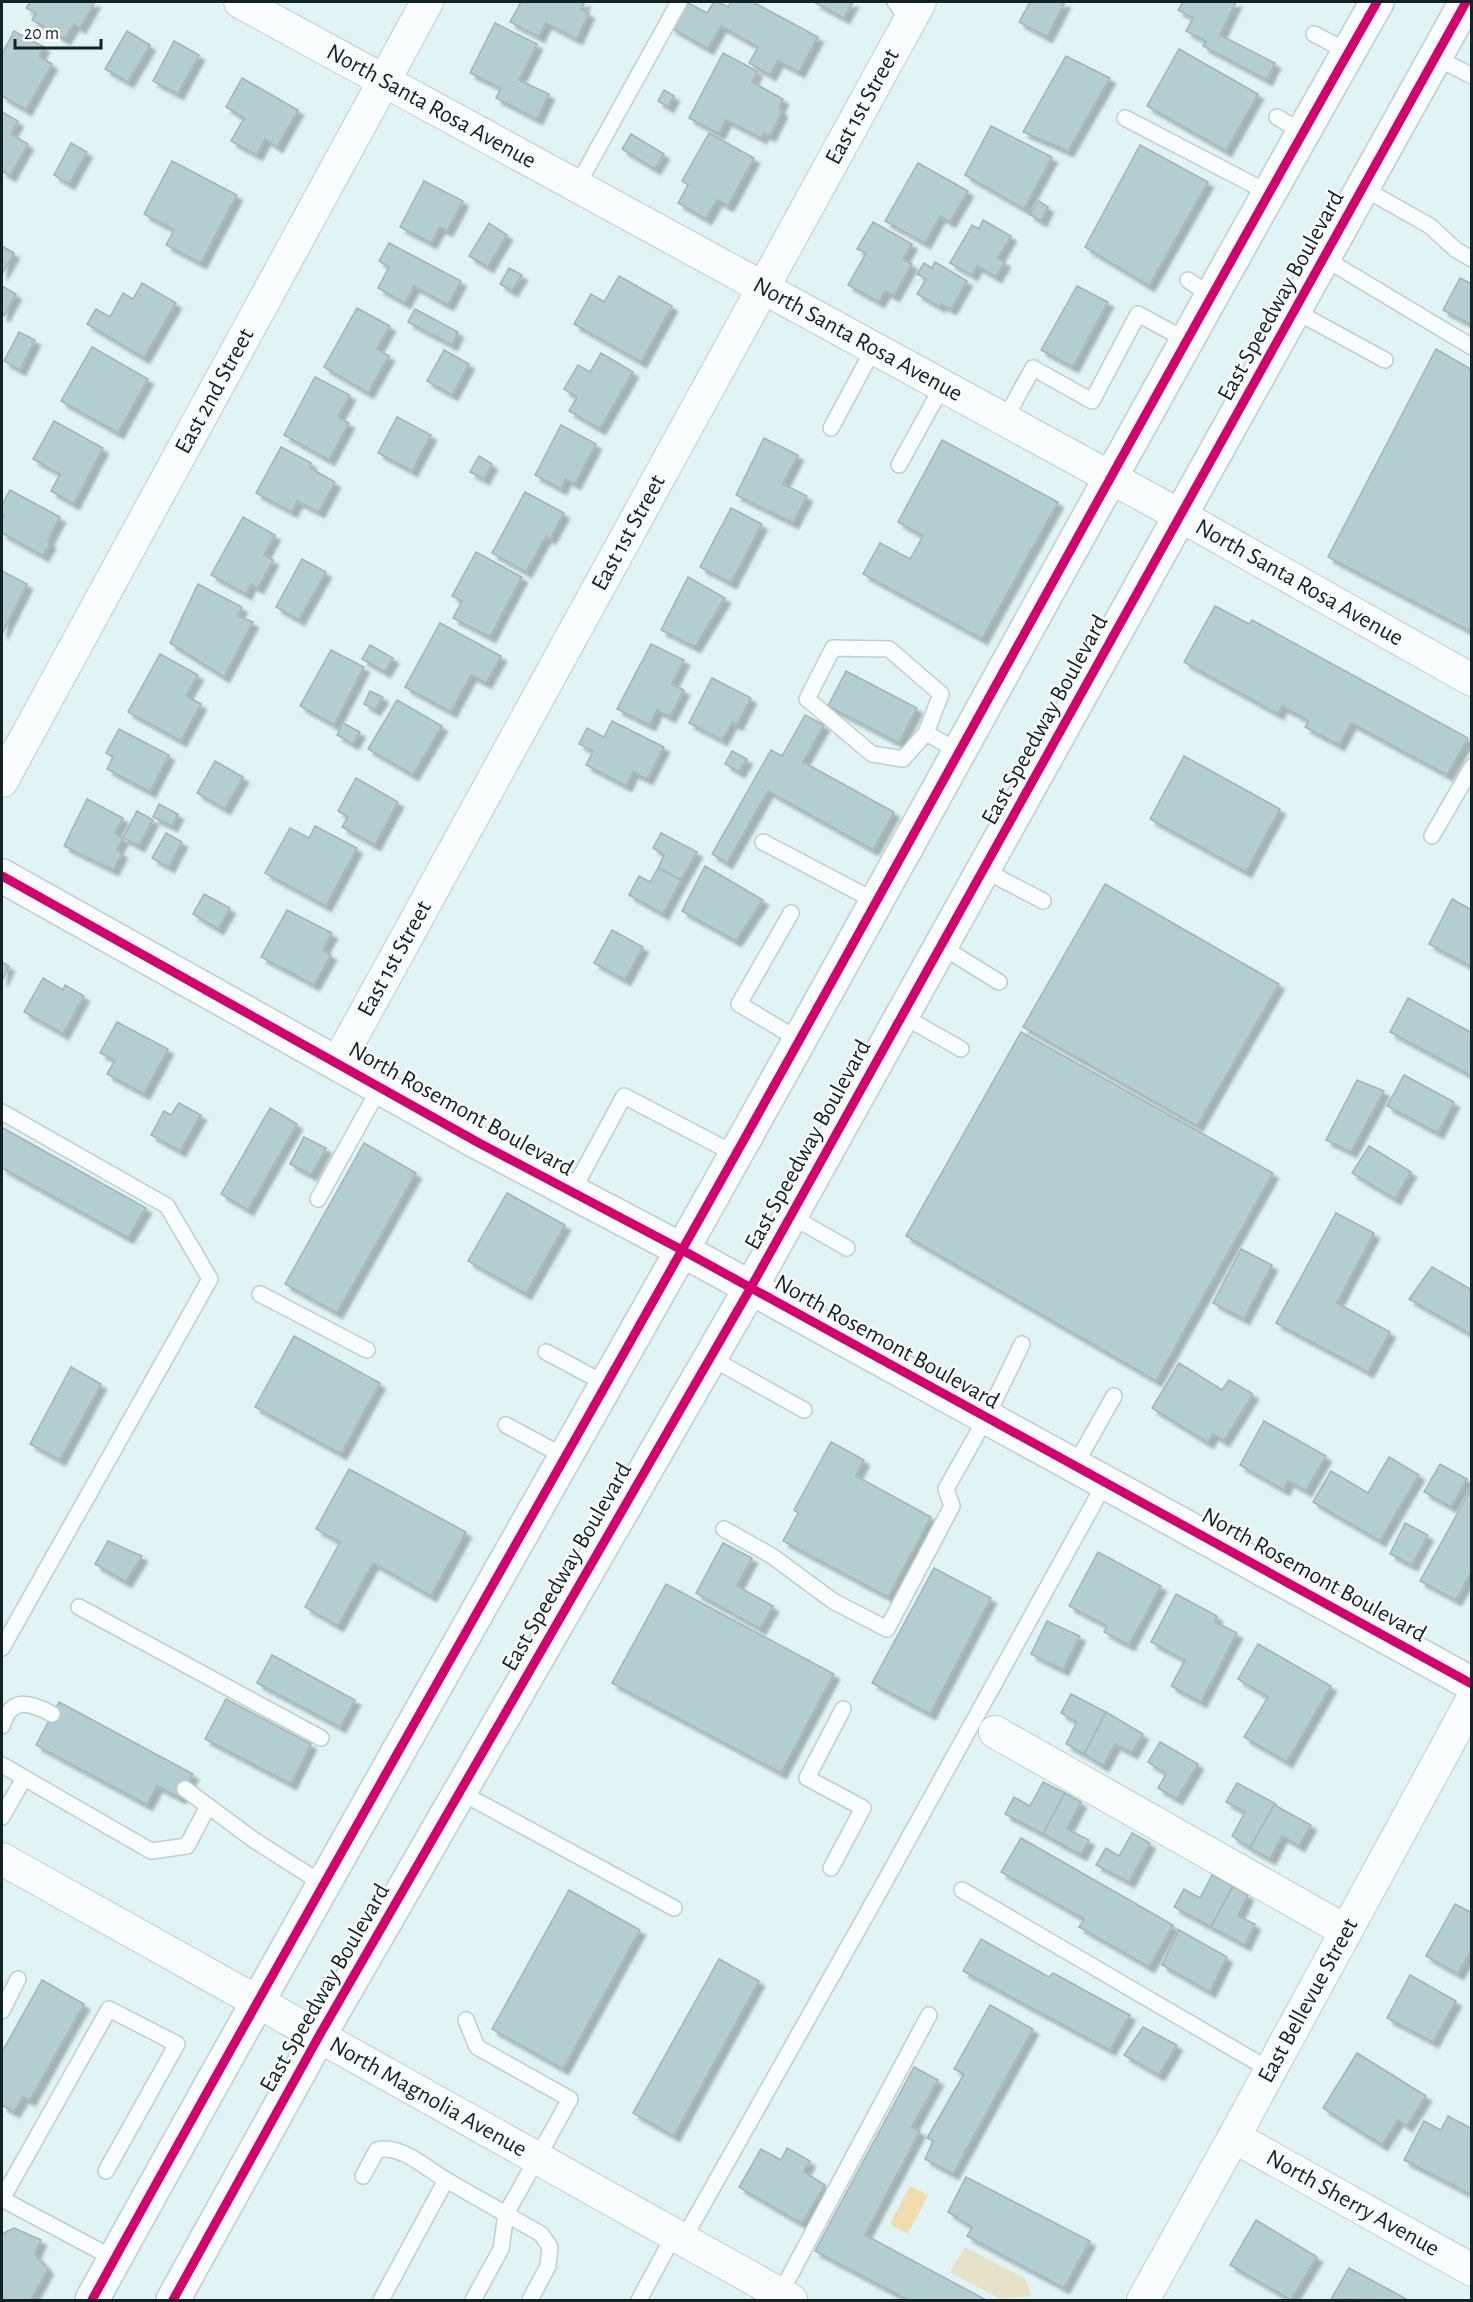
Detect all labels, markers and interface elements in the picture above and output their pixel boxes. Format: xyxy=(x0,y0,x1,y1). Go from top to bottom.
scale bar xyxy=(15,12,100,50)
text: 20 m xyxy=(24,25,59,43)
street label: North Santa Rosa Avenue xyxy=(323,40,540,173)
street label: East 1st Street xyxy=(821,45,904,169)
street label: East Speedway Boulevard xyxy=(1213,187,1349,405)
street label: North Santa Rosa Avenue xyxy=(749,273,966,406)
street label: East 2nd Street xyxy=(171,324,259,458)
street label: East 1st Street xyxy=(587,471,670,595)
street label: North Santa Rosa Avenue xyxy=(1191,515,1407,651)
street label: East Speedway Boulevard xyxy=(977,611,1113,829)
street label: East 1st Street xyxy=(353,897,436,1021)
street label: East Speedway Boulevard xyxy=(740,1036,876,1254)
street label: North Rosemont Boulevard xyxy=(345,1037,577,1181)
street label: North Rosemont Boulevard xyxy=(771,1270,1003,1414)
street label: East Speedway Boulevard xyxy=(498,1459,636,1675)
street label: North Rosemont Boulevard xyxy=(1198,1503,1430,1647)
street label: East Speedway Boulevard xyxy=(256,1880,394,2096)
street label: East Bellevue Street xyxy=(1254,1914,1363,2087)
street label: North Magnolia Avenue xyxy=(325,2032,531,2162)
street label: North Sherry Avenue xyxy=(1262,2146,1443,2261)

